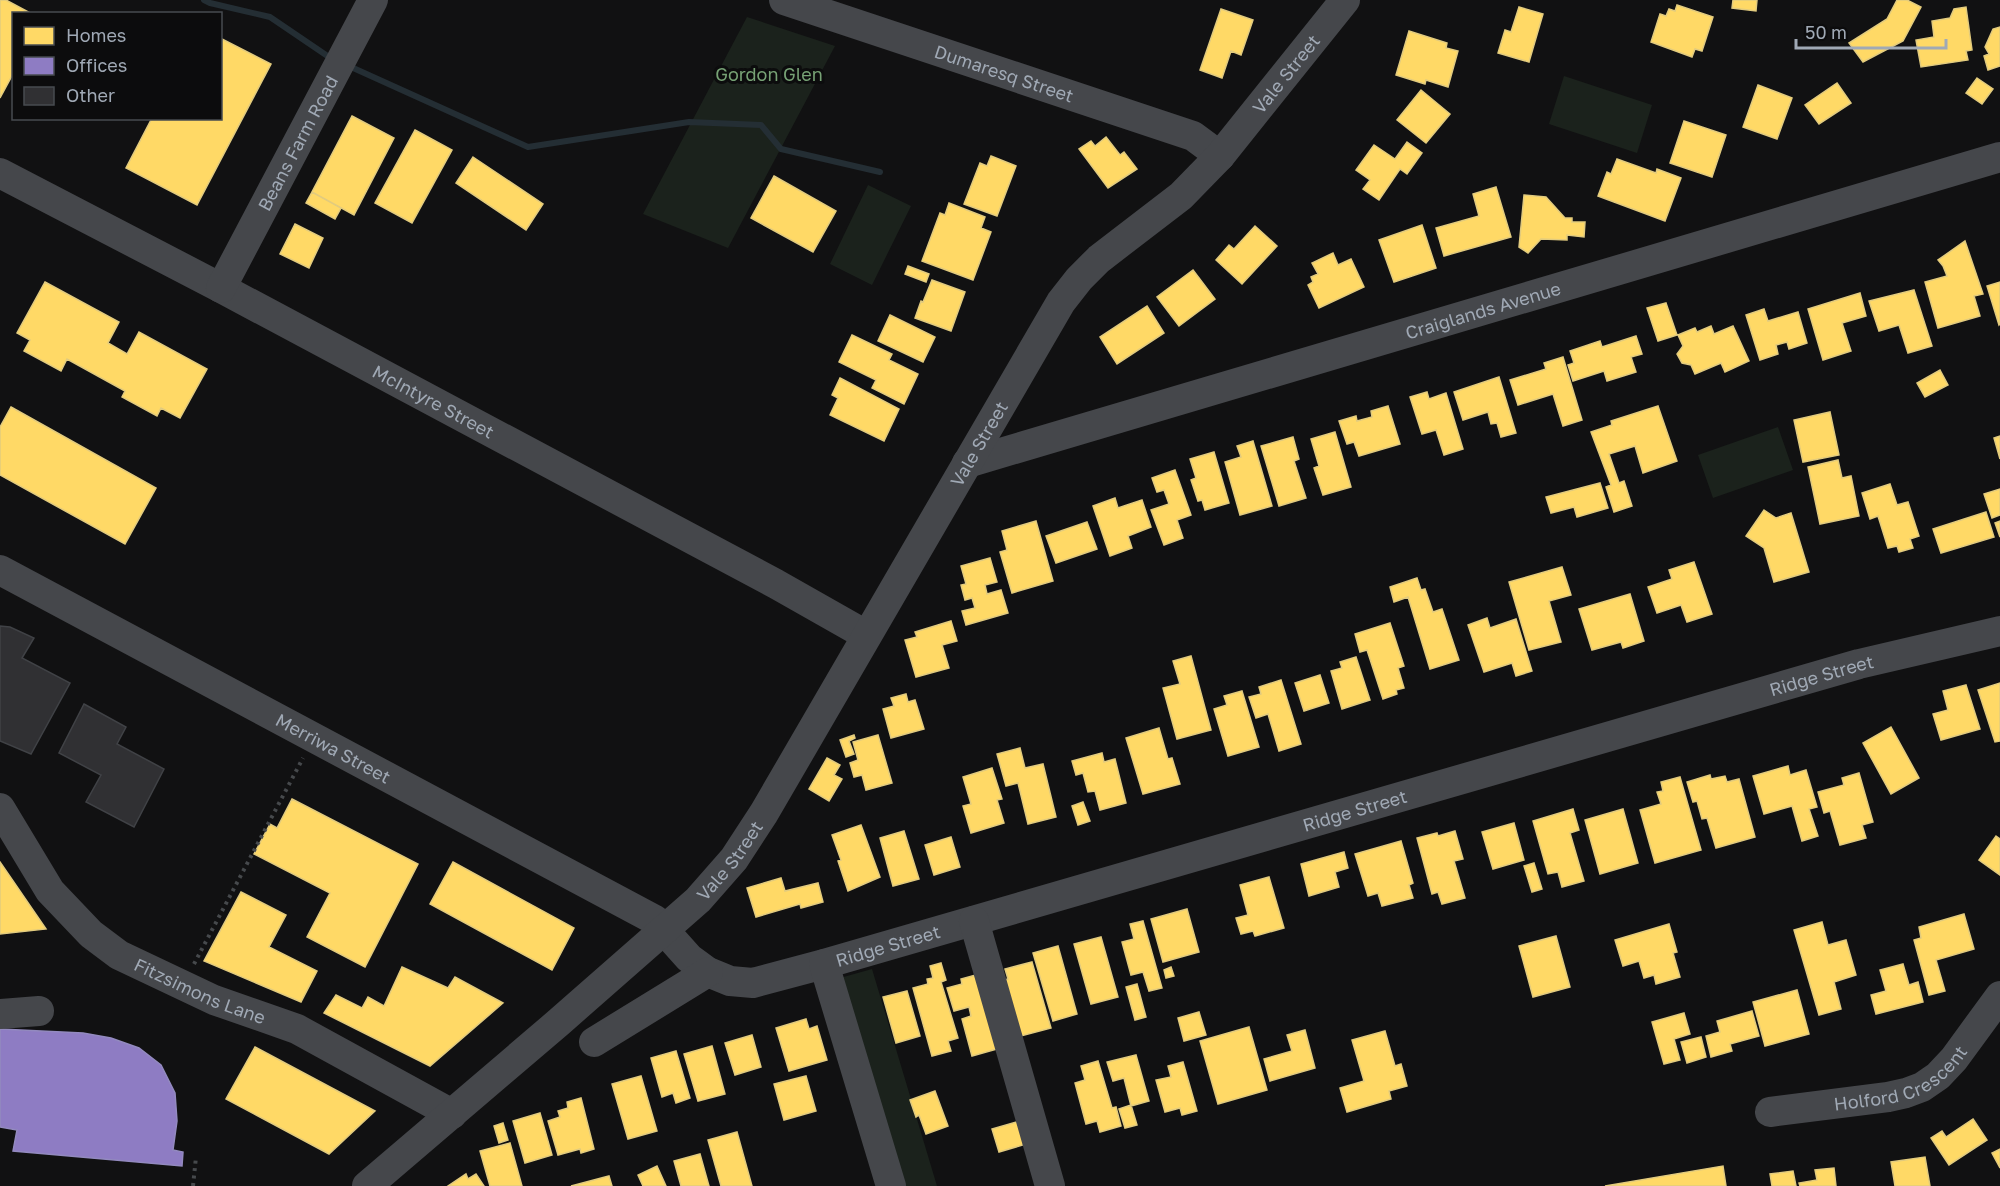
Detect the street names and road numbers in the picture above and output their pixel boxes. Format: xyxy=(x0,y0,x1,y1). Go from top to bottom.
street label: Vale Street xyxy=(1248,30,1324,118)
street label: Dumaresq Street xyxy=(932,40,1077,107)
street label: Beans Farm Road xyxy=(253,72,342,214)
street label: Craiglands Avenue xyxy=(1403,277,1563,344)
street label: McIntyre Street xyxy=(369,360,498,443)
street label: Vale Street xyxy=(945,397,1012,490)
street label: Ridge Street xyxy=(1767,650,1876,700)
street label: Merriwa Street xyxy=(272,709,395,788)
street label: Ridge Street xyxy=(1300,785,1409,836)
street label: Vale Street xyxy=(692,817,767,905)
street label: Ridge Street xyxy=(833,920,942,971)
street label: Fitzsimons Lane xyxy=(131,953,269,1028)
street label: Holford Crescent xyxy=(1833,1041,1971,1115)

